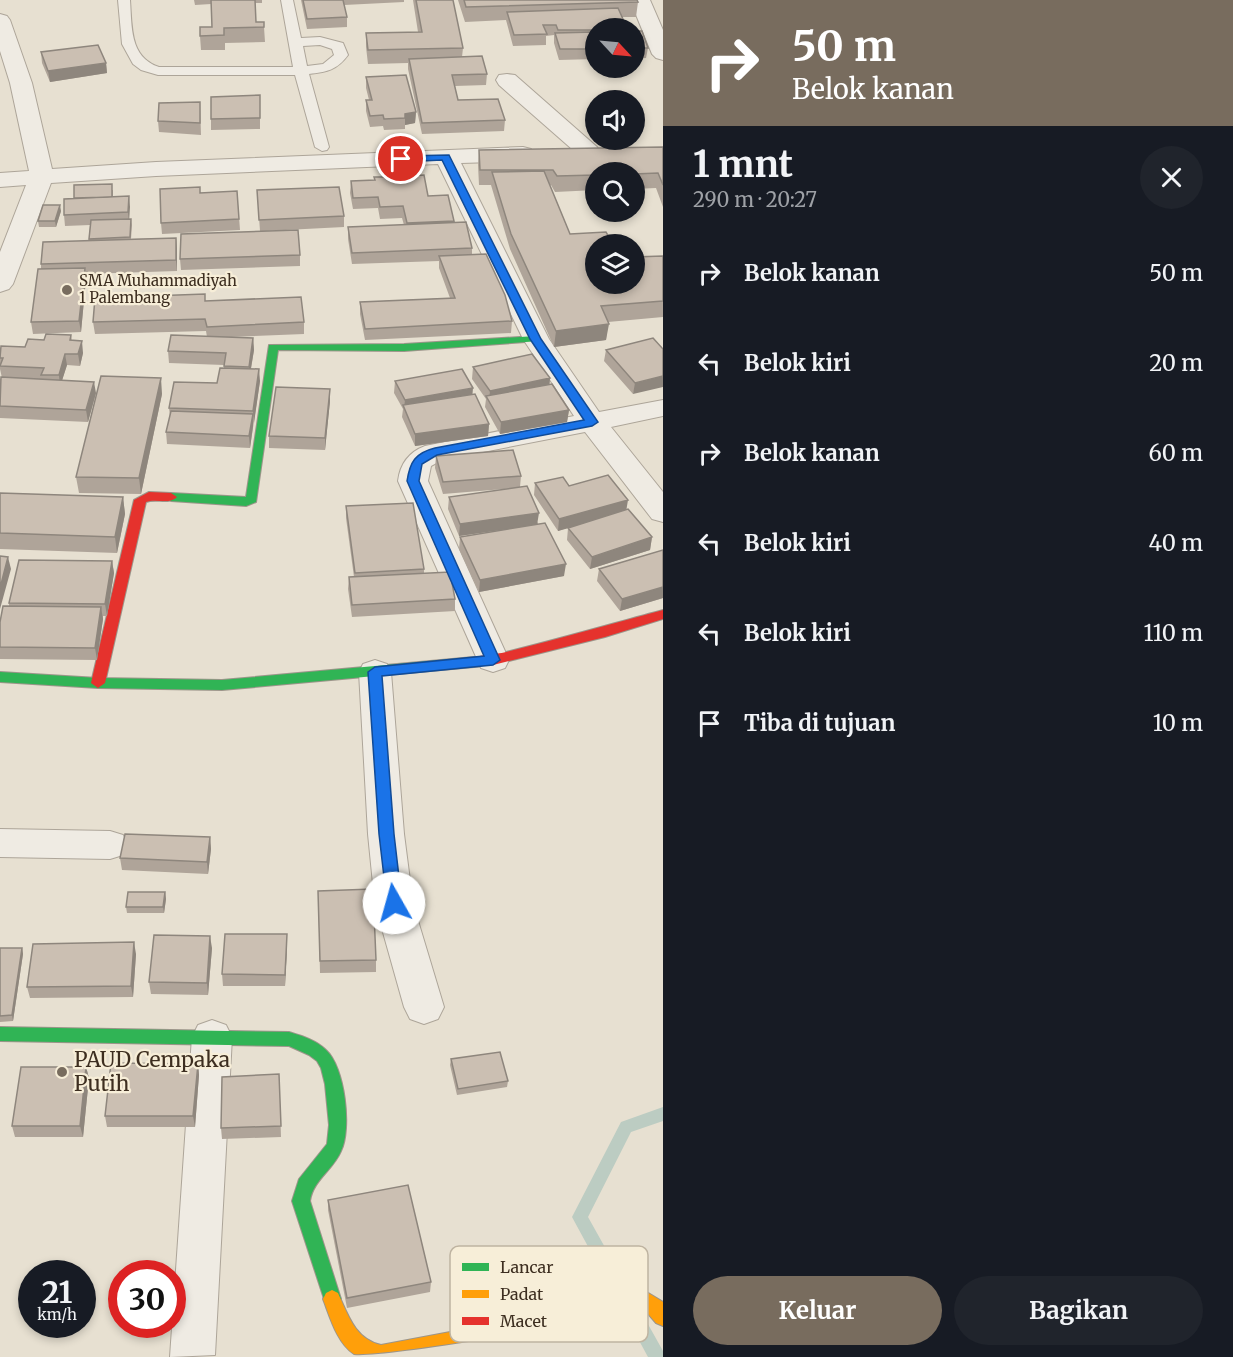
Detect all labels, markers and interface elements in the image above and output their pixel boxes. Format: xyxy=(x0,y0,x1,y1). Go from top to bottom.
north arrow xyxy=(585,18,645,78)
map controls xyxy=(585,18,645,294)
text: 50 m xyxy=(792,20,896,72)
icon: right xyxy=(693,24,771,102)
text: Belok kanan xyxy=(792,72,954,106)
button: sound xyxy=(585,90,645,150)
pin xyxy=(375,133,426,184)
icon: arrive xyxy=(384,142,417,175)
text: 1 mnt xyxy=(693,142,793,187)
button: close xyxy=(1140,146,1203,209)
button: search xyxy=(585,162,645,222)
text: 290 m · 20:27 xyxy=(693,187,817,212)
button: layers xyxy=(585,234,645,294)
icon: right xyxy=(693,257,726,290)
text: Belok kanan xyxy=(744,259,880,287)
text: 50 m xyxy=(1149,259,1203,287)
place label: SMA Muhammadiyah 1 Palembang xyxy=(79,271,237,307)
marker: SMA Muhammadiyah 1 Palembang xyxy=(60,283,74,297)
icon: left xyxy=(693,347,726,380)
text: Belok kiri xyxy=(744,349,851,377)
text: 20 m xyxy=(1149,349,1203,377)
icon: right xyxy=(693,437,726,470)
text: Belok kanan xyxy=(744,439,880,467)
text: 60 m xyxy=(1149,439,1203,467)
icon: left xyxy=(693,527,726,560)
text: Belok kiri xyxy=(744,529,851,557)
text: 40 m xyxy=(1148,529,1203,557)
icon: left xyxy=(693,617,726,650)
text: Belok kiri xyxy=(744,619,851,647)
text: 110 m xyxy=(1144,619,1203,647)
icon: arrive xyxy=(693,707,726,740)
text: Tiba di tujuan xyxy=(744,709,895,737)
text: 10 m xyxy=(1153,709,1203,737)
position arrow xyxy=(362,871,426,935)
place label: PAUD Cempaka Putih xyxy=(74,1046,230,1097)
marker: PAUD Cempaka Putih xyxy=(55,1065,69,1079)
legend xyxy=(450,1246,648,1342)
text: Lancar xyxy=(500,1257,553,1277)
speed limit sign: 30 xyxy=(108,1260,186,1338)
text: 21 xyxy=(42,1273,72,1311)
button: Keluar xyxy=(693,1276,942,1345)
button: Bagikan xyxy=(954,1276,1203,1345)
text: Padat xyxy=(500,1284,544,1304)
text: km/h xyxy=(37,1305,77,1324)
text: Macet xyxy=(500,1311,548,1331)

